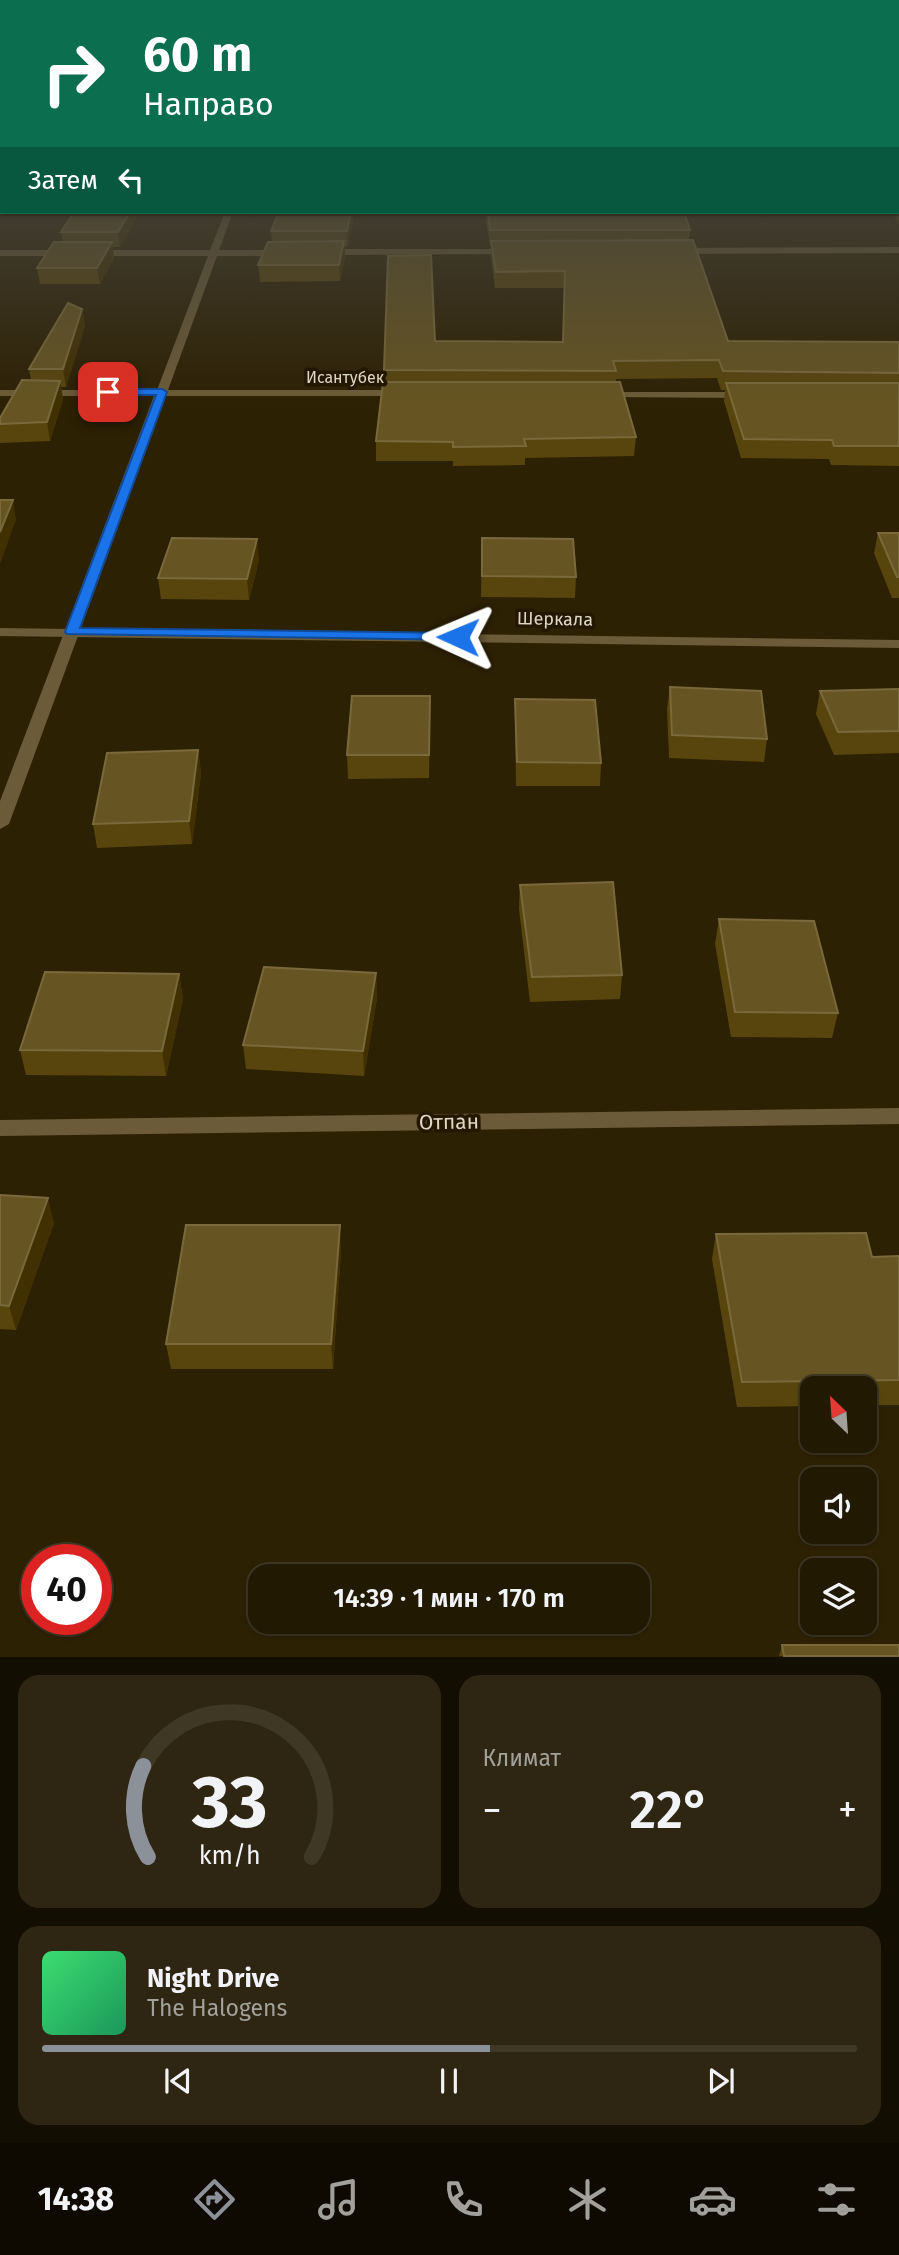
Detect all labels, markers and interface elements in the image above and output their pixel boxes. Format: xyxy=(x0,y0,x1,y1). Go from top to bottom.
text: 60 m xyxy=(143,25,252,84)
icon: right xyxy=(28,28,119,119)
text: Направо xyxy=(143,85,274,123)
icon: left xyxy=(112,161,150,199)
text: Затем xyxy=(28,165,98,196)
pin xyxy=(78,362,138,422)
street label: Исантубек xyxy=(306,368,385,387)
icon: arrive xyxy=(89,373,127,411)
position arrow xyxy=(421,600,495,674)
street label: Шеркала xyxy=(517,607,593,631)
street label: Отпан xyxy=(419,1108,479,1136)
north arrow xyxy=(800,1376,877,1452)
map controls xyxy=(800,1376,877,1635)
button: sound xyxy=(800,1467,877,1544)
speed limit sign: 40 xyxy=(21,1544,112,1635)
button: layers xyxy=(800,1558,877,1635)
text: 14:39 · 1 мин · 170 m xyxy=(333,1583,565,1614)
text: Климат xyxy=(483,1744,561,1772)
text: 33 xyxy=(190,1760,267,1847)
text: 22° xyxy=(630,1779,710,1842)
text: − xyxy=(483,1787,502,1833)
text: + xyxy=(838,1787,857,1833)
text: km/h xyxy=(198,1841,260,1871)
text: Night Drive xyxy=(147,1963,279,1994)
text: The Halogens xyxy=(147,1994,287,2022)
icon: previous xyxy=(159,2062,197,2100)
icon: pause xyxy=(430,2062,468,2100)
icon: next xyxy=(702,2062,740,2100)
icon: directions xyxy=(190,2175,239,2224)
icon: music xyxy=(314,2175,363,2224)
icon: phone xyxy=(439,2175,488,2224)
icon: climate xyxy=(563,2175,612,2224)
icon: car xyxy=(688,2175,737,2224)
icon: filters xyxy=(812,2175,861,2224)
text: 14:38 xyxy=(38,2180,114,2218)

